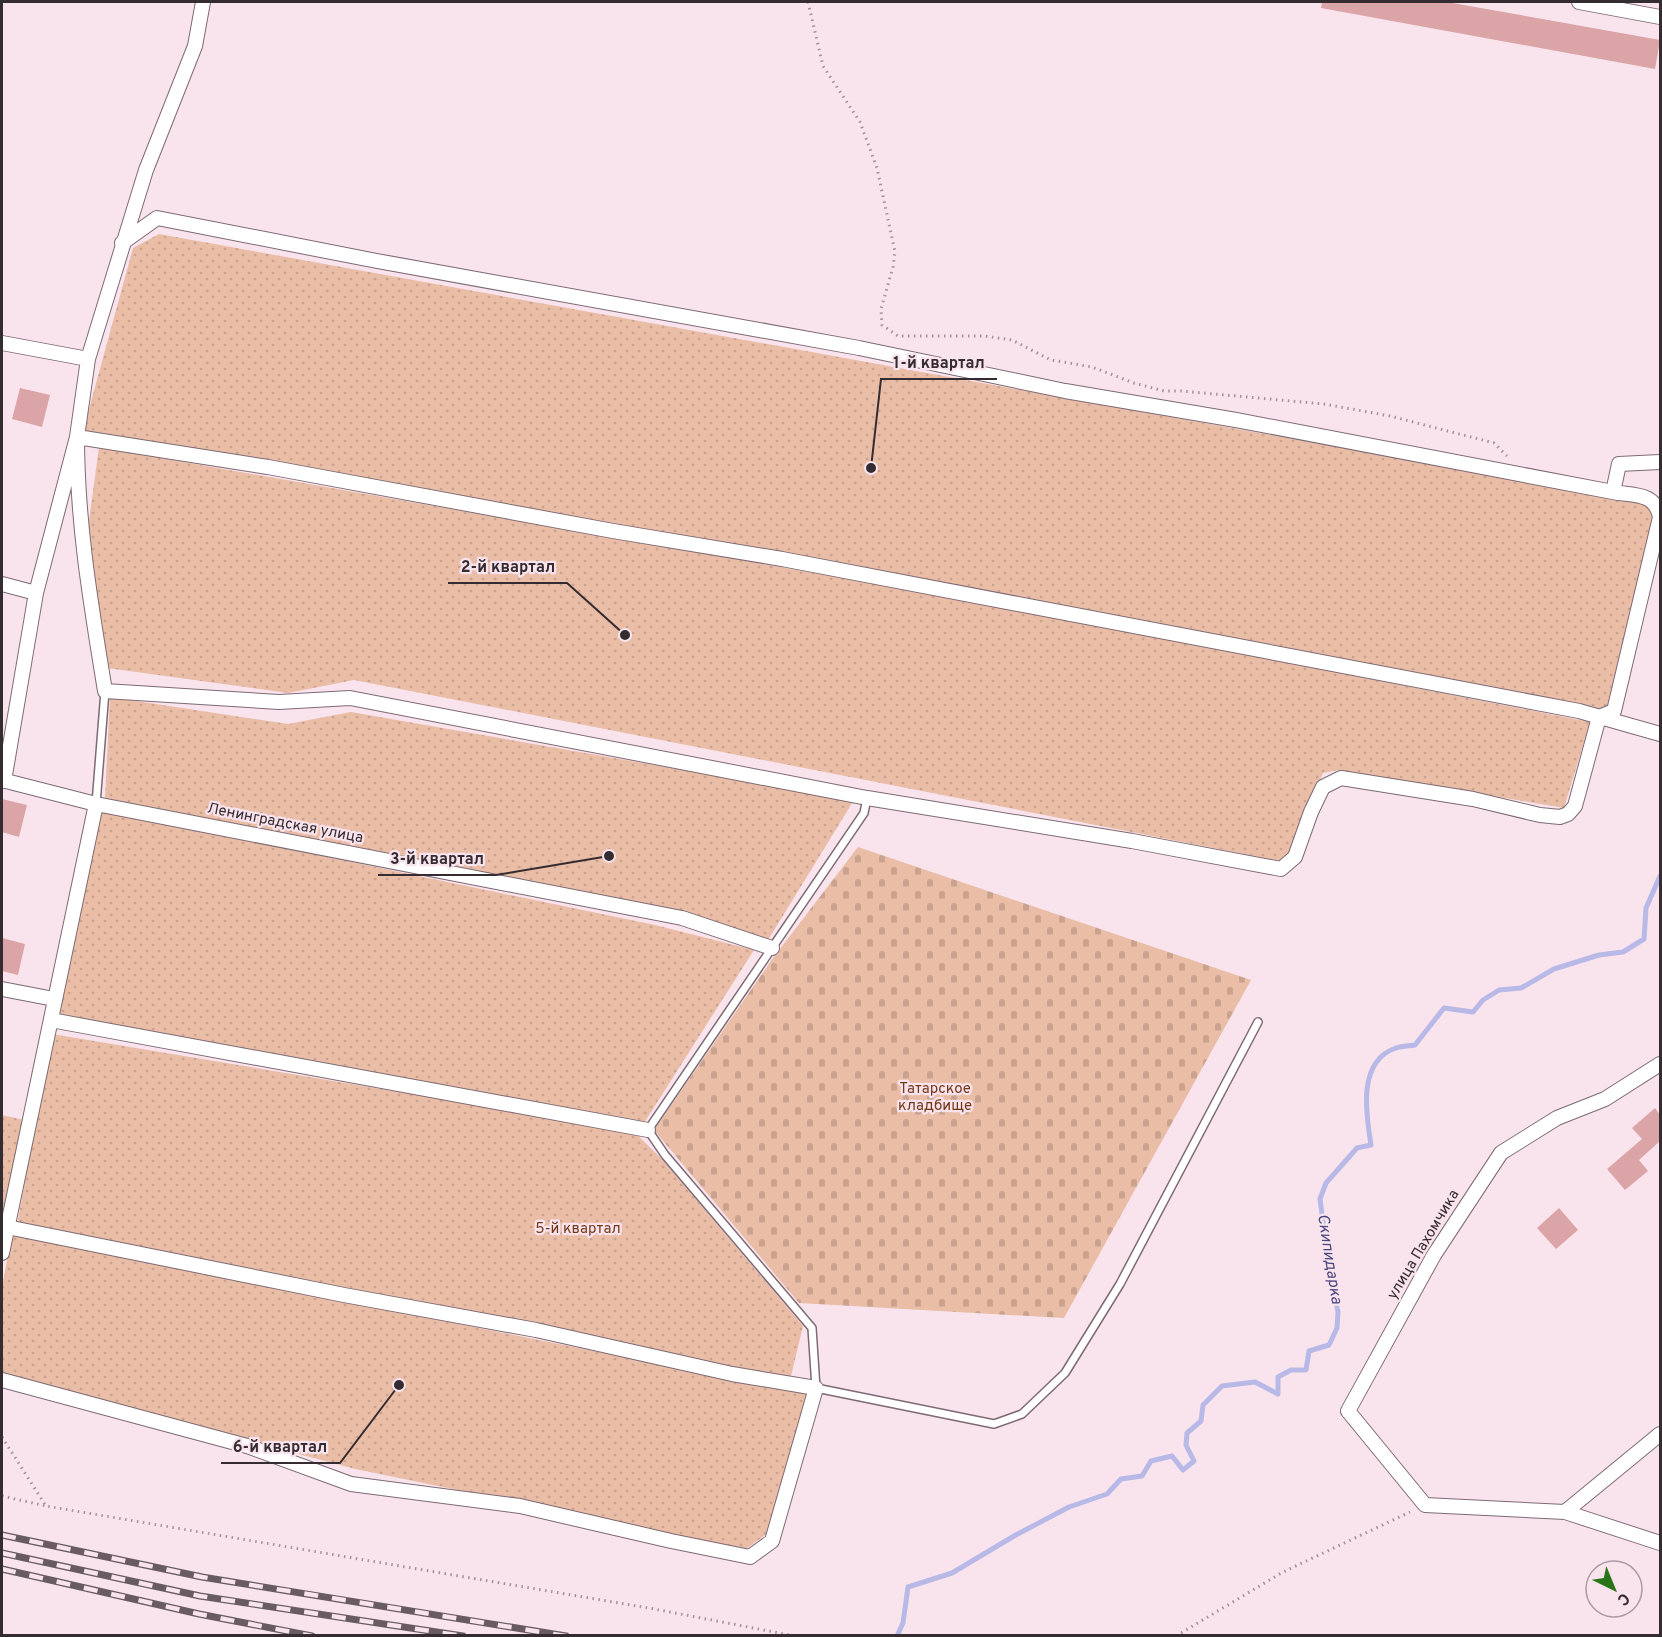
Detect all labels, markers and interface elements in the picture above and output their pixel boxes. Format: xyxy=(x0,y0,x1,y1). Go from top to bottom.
callout: 1-й квартал xyxy=(881,345,997,379)
text: 1-й квартал xyxy=(893,354,985,374)
callout: 2-й квартал xyxy=(448,549,567,583)
text: 2-й квартал xyxy=(461,558,555,578)
street label: Ленинградская улица xyxy=(205,800,365,848)
callout: 3-й квартал xyxy=(378,841,496,875)
text: 3-й квартал xyxy=(390,850,484,870)
park label: Татарское кладбище xyxy=(898,1080,972,1116)
street label: улица Пахомчика xyxy=(1384,1187,1464,1303)
water label: Скипидарка xyxy=(1312,1212,1346,1306)
park label: 5-й квартал xyxy=(535,1220,621,1239)
callout: 6-й квартал xyxy=(221,1429,340,1463)
text: 6-й квартал xyxy=(233,1438,327,1458)
north arrow xyxy=(1584,1559,1644,1619)
text: С xyxy=(1612,1588,1633,1609)

